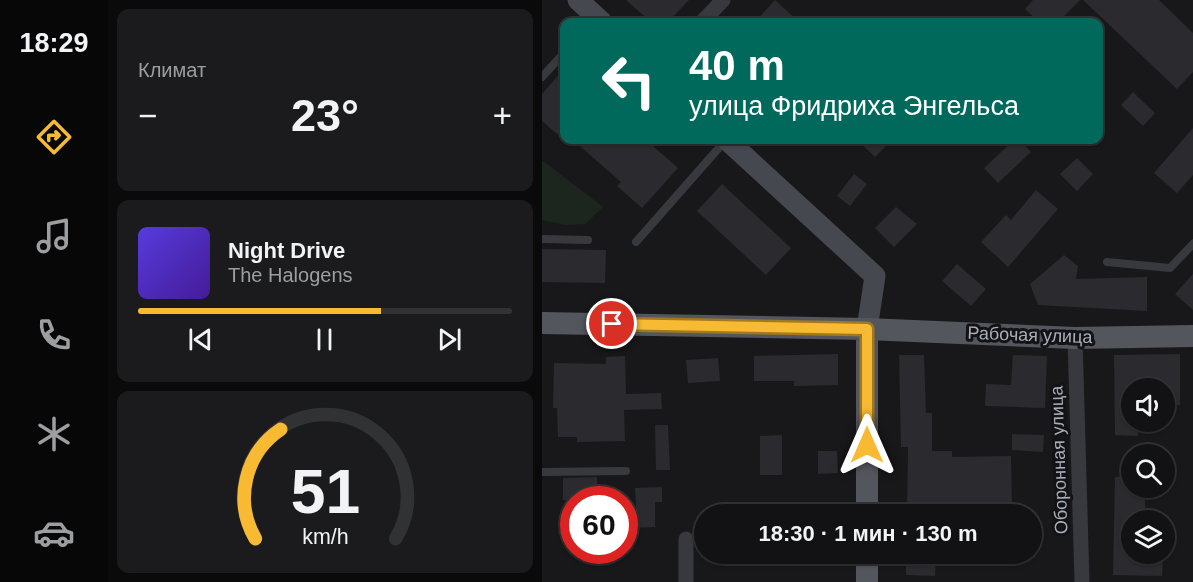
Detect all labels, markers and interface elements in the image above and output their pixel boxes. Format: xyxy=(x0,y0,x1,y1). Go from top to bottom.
text: 18:29 xyxy=(19,28,89,58)
icon: left xyxy=(590,42,668,120)
text: 40 m xyxy=(689,42,785,89)
text: Климат xyxy=(138,59,206,81)
text: 23° xyxy=(291,90,359,141)
text: улица Фридриха Энгельса xyxy=(689,91,1019,121)
text: − xyxy=(138,97,157,134)
text: + xyxy=(493,97,512,134)
icon: directions xyxy=(33,116,75,158)
icon: music xyxy=(33,215,75,257)
text: Night Drive xyxy=(228,238,345,263)
text: The Halogens xyxy=(228,264,353,286)
pin xyxy=(586,298,637,349)
icon: arrive xyxy=(595,307,628,340)
icon: phone xyxy=(33,314,75,356)
icon: previous xyxy=(184,323,217,356)
icon: pause xyxy=(308,323,341,356)
icon: next xyxy=(433,323,466,356)
street label: Рабочая улица xyxy=(967,323,1094,347)
map controls xyxy=(1121,378,1175,564)
button: sound xyxy=(1121,378,1175,432)
street label: Оборонная улица xyxy=(1046,384,1072,535)
icon: climate xyxy=(33,413,75,455)
position arrow xyxy=(835,413,899,477)
button: search xyxy=(1121,444,1175,498)
text: 51 xyxy=(290,457,360,526)
speed limit sign: 60 xyxy=(560,486,638,564)
button: layers xyxy=(1121,510,1175,564)
icon: car xyxy=(33,512,75,554)
text: 18:30 · 1 мин · 130 m xyxy=(758,521,978,546)
text: km/h xyxy=(302,525,348,549)

